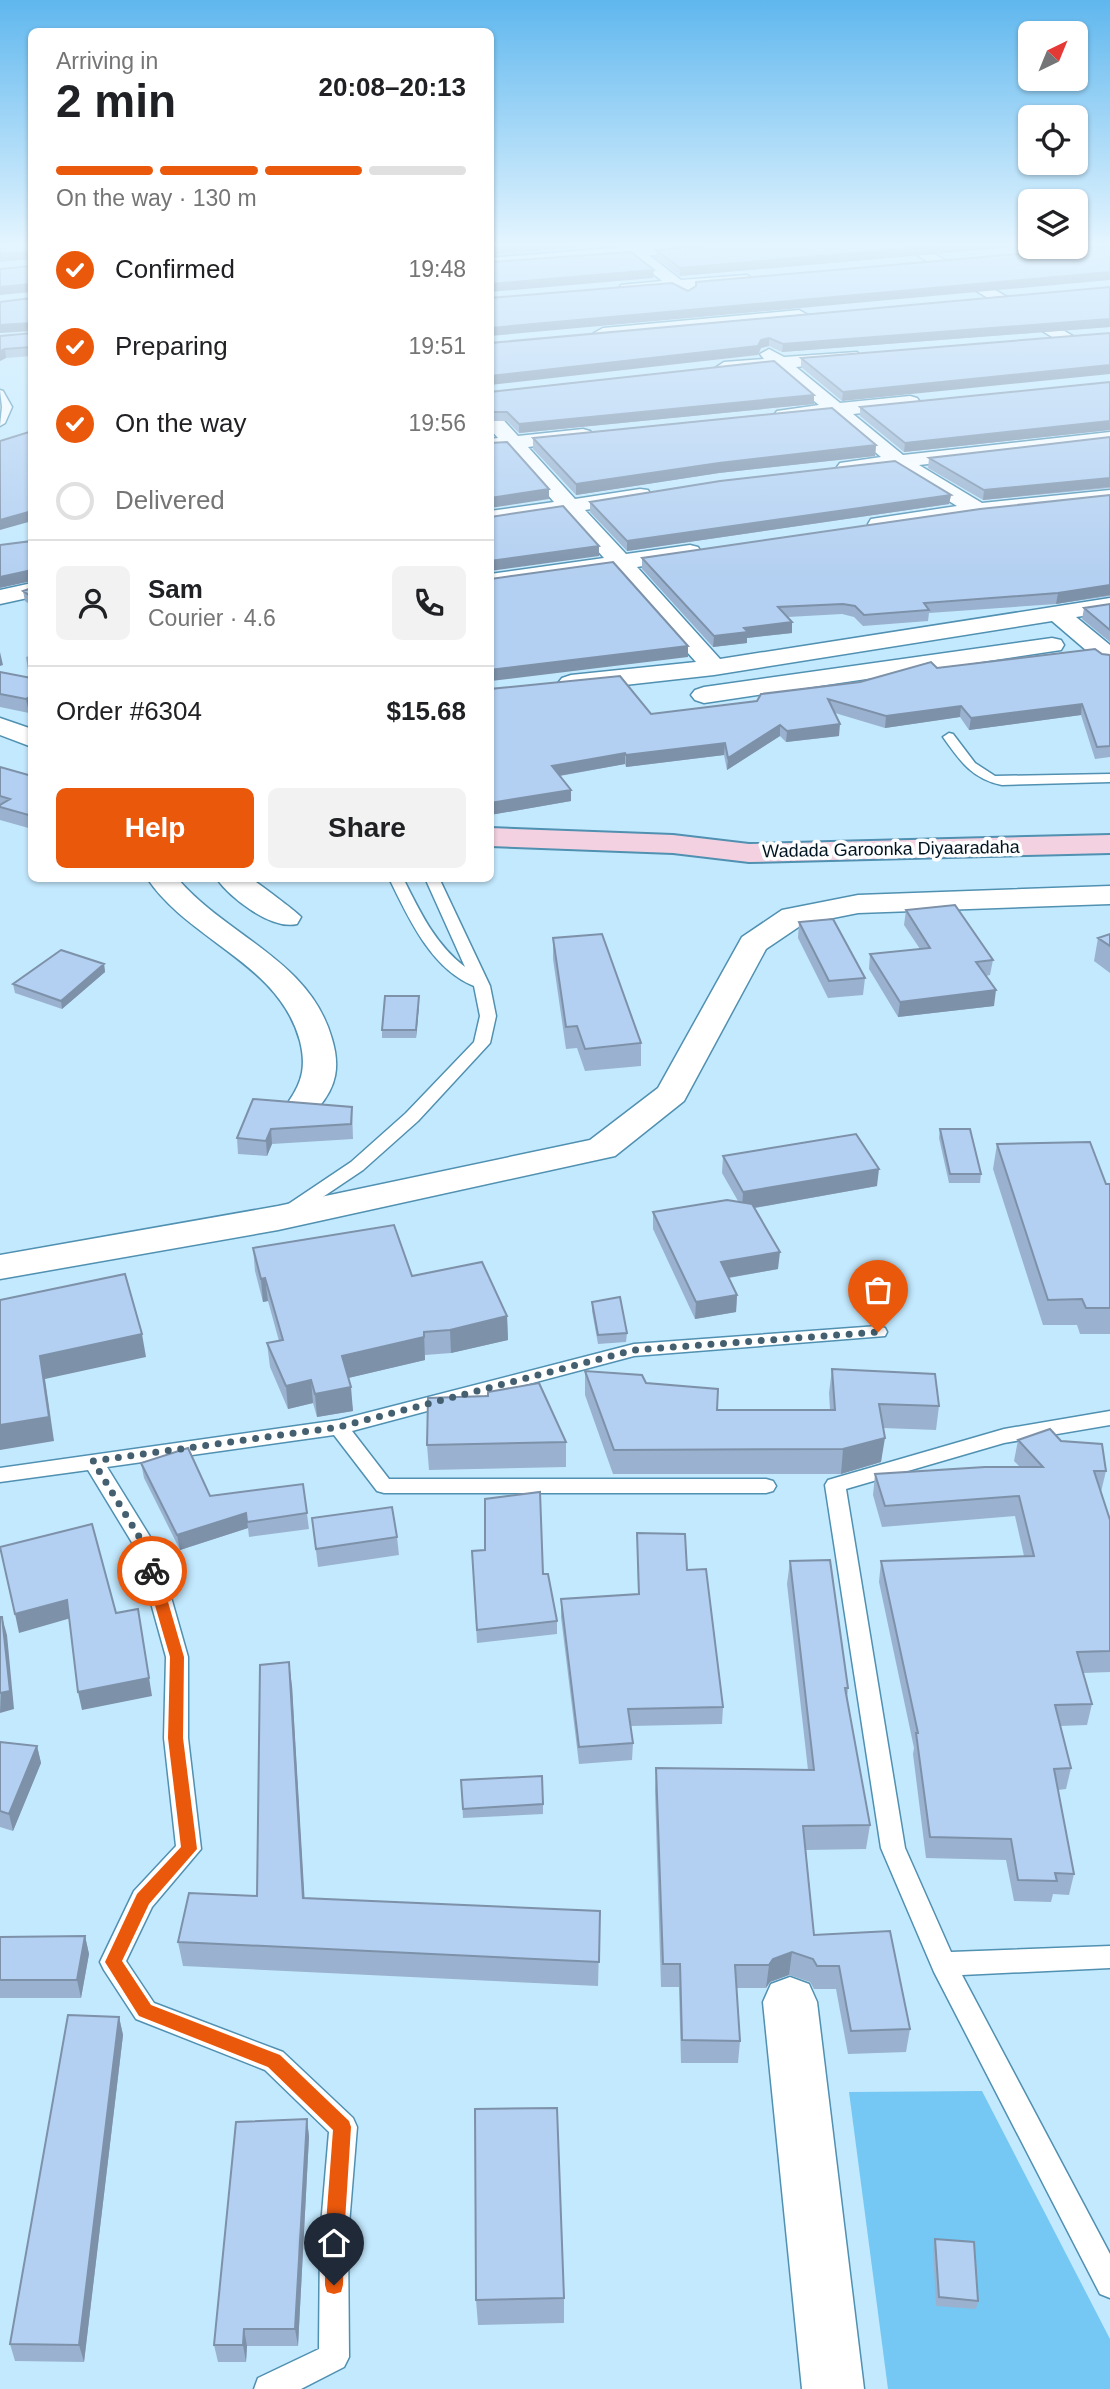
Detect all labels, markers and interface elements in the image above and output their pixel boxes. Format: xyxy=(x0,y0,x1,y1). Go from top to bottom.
north arrow xyxy=(1018,21,1088,91)
map controls xyxy=(1018,21,1088,259)
text: Arriving in xyxy=(56,48,158,74)
text: 20:08–20:13 xyxy=(319,72,466,102)
text: 2 min xyxy=(56,75,176,127)
button: locate xyxy=(1018,105,1088,175)
text: On the way · 130 m xyxy=(56,185,257,211)
button: layers xyxy=(1018,189,1088,259)
icon: check xyxy=(56,251,94,289)
text: Confirmed xyxy=(115,254,235,284)
text: 19:48 xyxy=(408,256,466,282)
icon: check xyxy=(56,328,94,366)
text: Preparing xyxy=(115,331,228,361)
text: 19:51 xyxy=(408,333,466,359)
icon: check xyxy=(56,405,94,443)
text: On the way xyxy=(115,408,247,438)
text: 19:56 xyxy=(408,410,466,436)
text: Delivered xyxy=(115,485,225,515)
button: person xyxy=(56,566,130,640)
button: phone xyxy=(392,566,466,640)
text: Sam xyxy=(148,574,203,604)
text: Courier · 4.6 xyxy=(148,605,276,631)
text: Order #6304 xyxy=(56,696,202,726)
text: $15.68 xyxy=(386,696,466,726)
button: Help xyxy=(56,788,254,868)
button: Share xyxy=(268,788,466,868)
street label: Wadada Garoonka Diyaaradaha xyxy=(762,837,1021,861)
pin xyxy=(848,1260,908,1332)
icon: bag xyxy=(859,1271,897,1309)
courier xyxy=(117,1536,187,1606)
icon: bike xyxy=(133,1552,171,1590)
pin xyxy=(304,2213,364,2285)
icon: home xyxy=(315,2224,353,2262)

